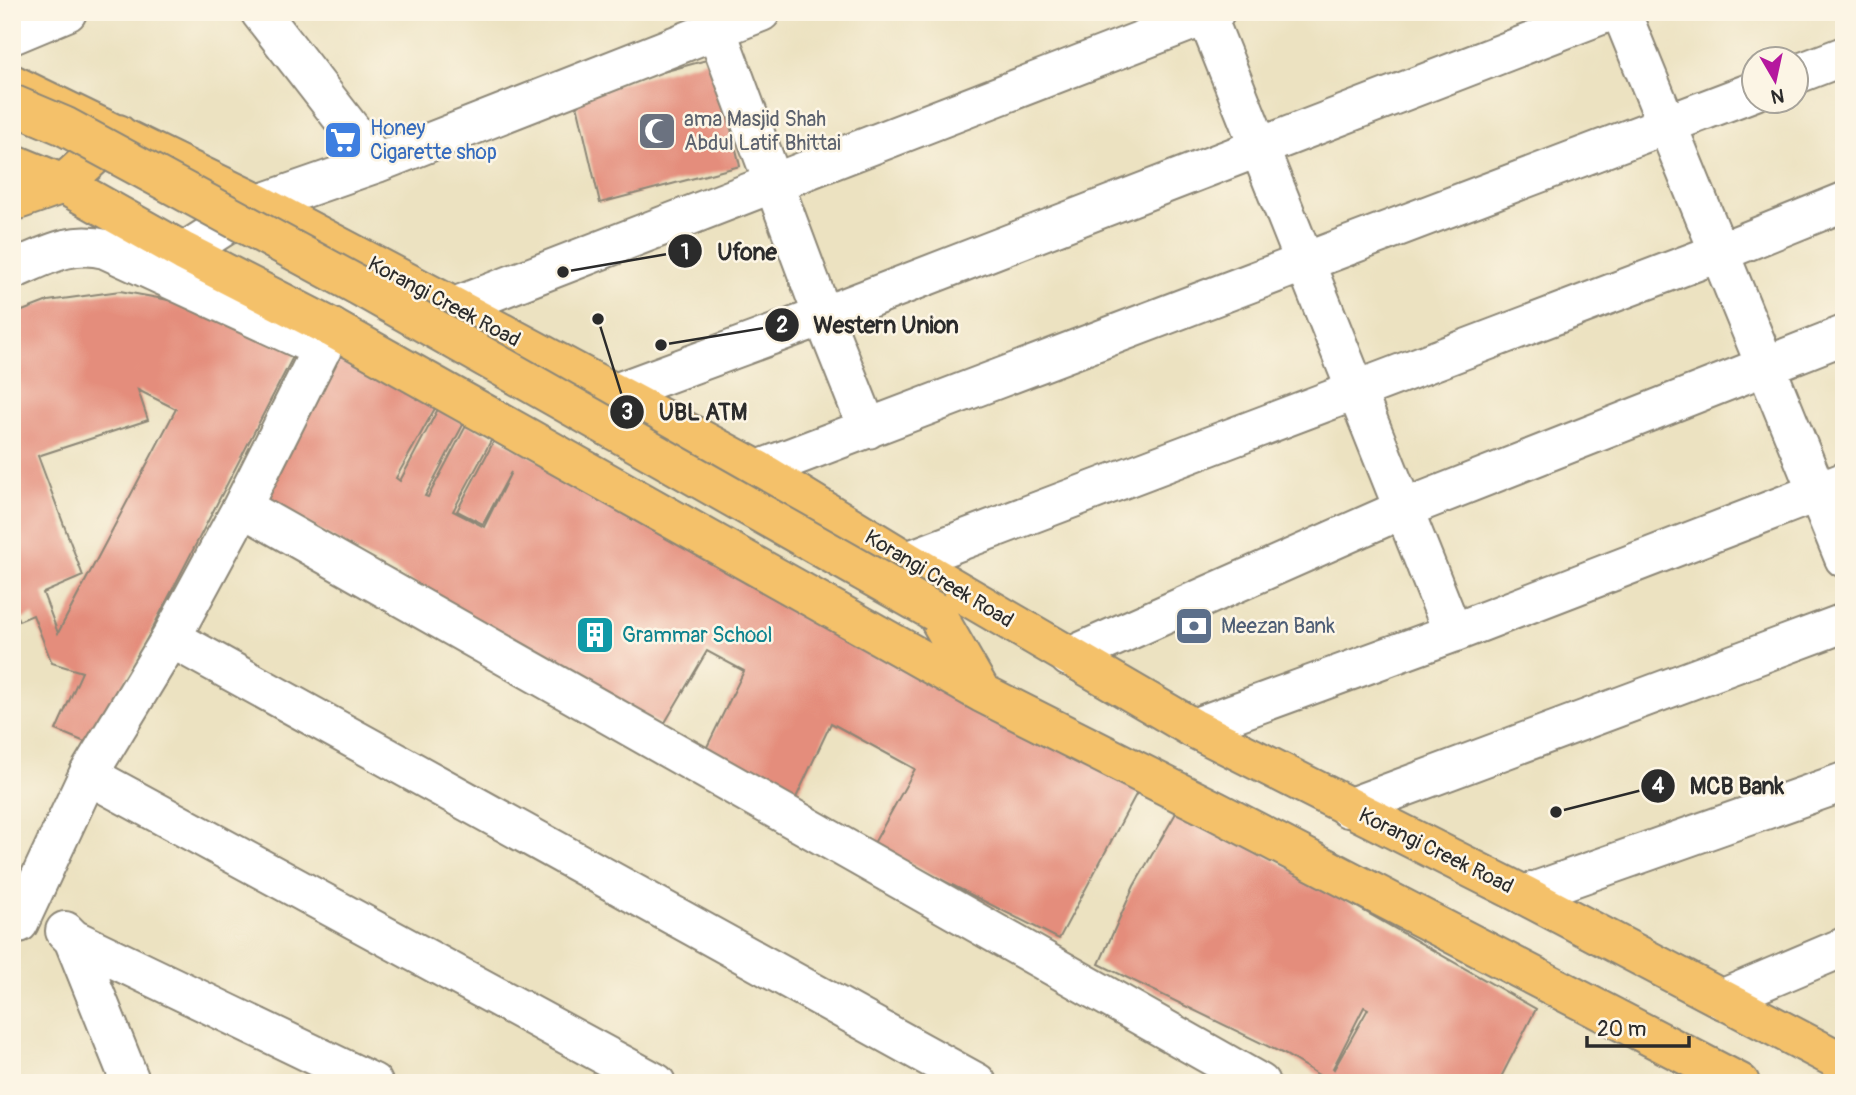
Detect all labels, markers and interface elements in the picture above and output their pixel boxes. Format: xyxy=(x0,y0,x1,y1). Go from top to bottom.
north arrow xyxy=(1741,46,1811,116)
text: N xyxy=(1769,83,1786,109)
place label: ama Masjid Shah Abdul Latif Bhittai xyxy=(684,106,841,157)
mosque icon: ama Masjid Shah Abdul Latif Bhittai xyxy=(636,110,678,152)
place label: Honey Cigarette shop xyxy=(370,115,497,166)
supermarket icon: Honey Cigarette shop xyxy=(322,119,364,161)
callout: Ufone xyxy=(668,229,790,273)
text: Ufone xyxy=(717,238,777,267)
text: 1 xyxy=(681,239,689,266)
street label: Korangi Creek Road xyxy=(363,250,525,354)
callout: Western Union xyxy=(765,303,973,347)
text: Western Union xyxy=(813,311,959,340)
text: 2 xyxy=(776,312,788,339)
callout: UBL ATM xyxy=(609,390,761,434)
text: UBL ATM xyxy=(659,398,747,427)
text: 3 xyxy=(621,399,633,426)
street label: Korangi Creek Road xyxy=(860,524,1018,634)
bank icon: Meezan Bank xyxy=(1173,605,1215,647)
place label: Meezan Bank xyxy=(1221,613,1335,640)
building icon: Grammar School xyxy=(574,614,616,656)
place label: Grammar School xyxy=(622,622,773,649)
callout: MCB Bank xyxy=(1640,764,1798,808)
text: MCB Bank xyxy=(1690,772,1785,801)
text: 4 xyxy=(1652,773,1665,800)
street label: Korangi Creek Road xyxy=(1354,802,1518,900)
scale bar xyxy=(1587,1004,1688,1048)
text: 20 m xyxy=(1597,1016,1646,1043)

